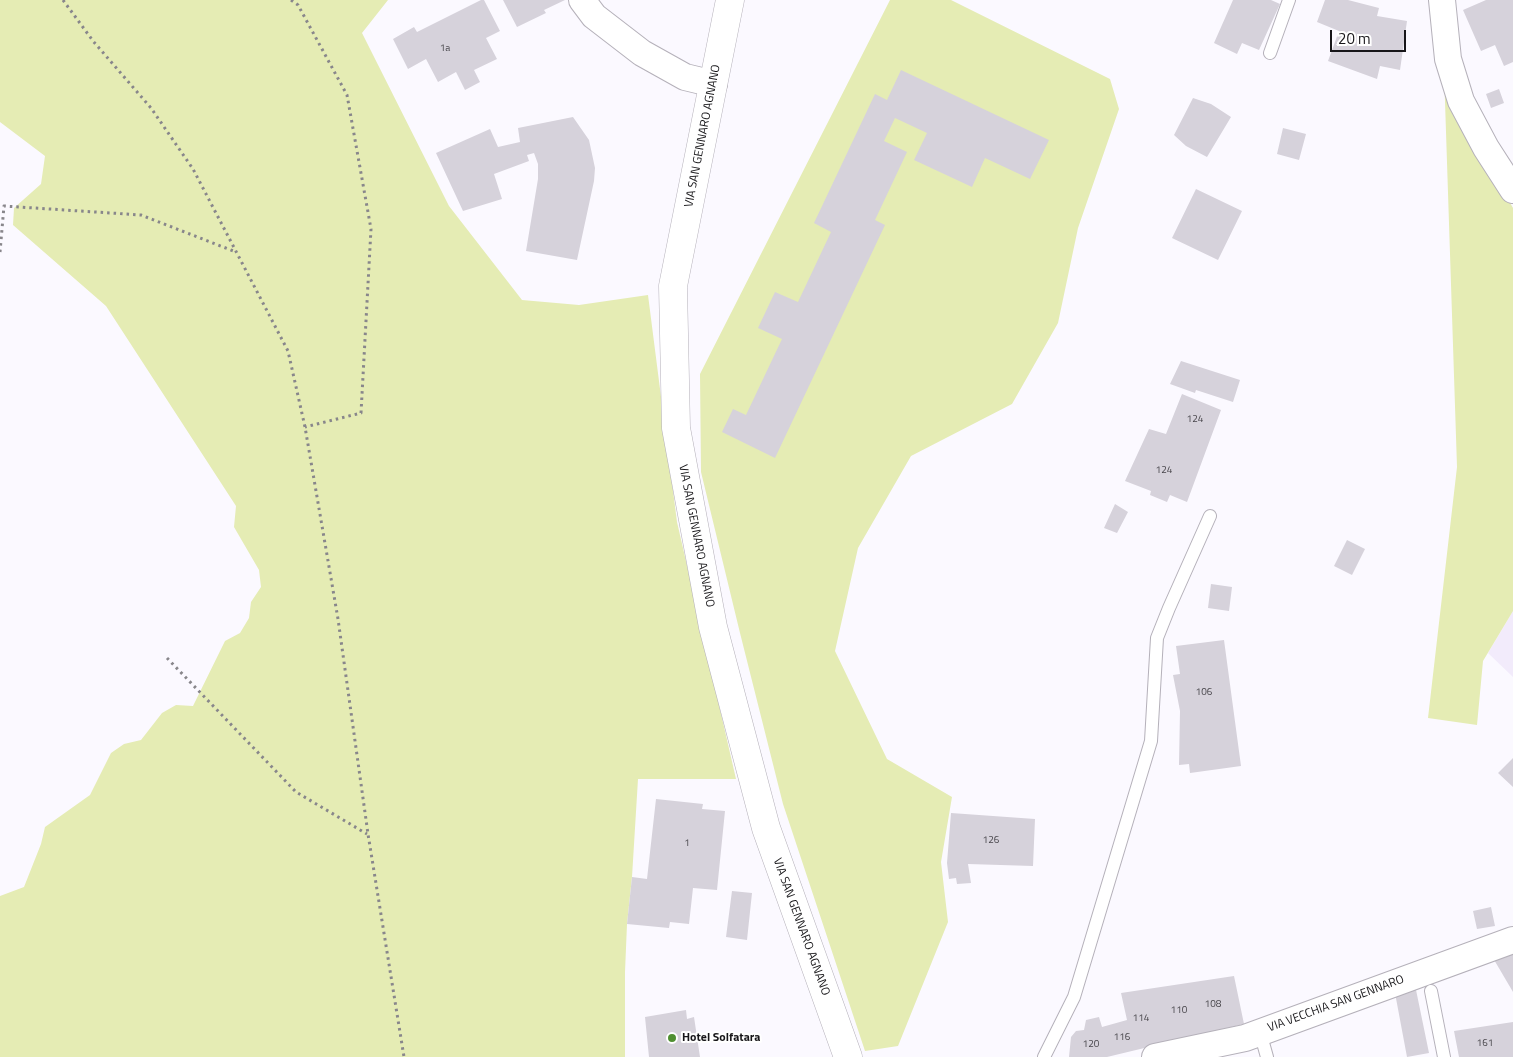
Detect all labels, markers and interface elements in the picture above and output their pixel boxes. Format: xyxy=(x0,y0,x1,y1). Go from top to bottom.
scale bar xyxy=(1333,20,1409,52)
text: 20 m xyxy=(1338,27,1371,50)
house number: 1a xyxy=(440,43,450,55)
street label: VIA SAN GENNARO AGNANO xyxy=(682,63,724,209)
house number: 124 xyxy=(1187,414,1203,426)
street label: VIA SAN GENNARO AGNANO xyxy=(675,463,717,609)
house number: 124 xyxy=(1156,465,1172,477)
house number: 106 xyxy=(1196,687,1212,699)
house number: 126 xyxy=(983,835,999,847)
house number: 1 xyxy=(684,838,690,850)
street label: VIA SAN GENNARO AGNANO xyxy=(769,856,833,998)
street label: VIA VECCHIA SAN GENNARO xyxy=(1266,973,1406,1035)
house number: 108 xyxy=(1205,999,1221,1011)
house number: 110 xyxy=(1171,1005,1187,1017)
house number: 114 xyxy=(1133,1013,1149,1025)
place label: Hotel Solfatara xyxy=(682,1031,760,1045)
marker: Hotel Solfatara xyxy=(666,1032,678,1044)
house number: 116 xyxy=(1114,1032,1130,1044)
house number: 161 xyxy=(1477,1038,1493,1050)
house number: 120 xyxy=(1083,1039,1099,1051)

